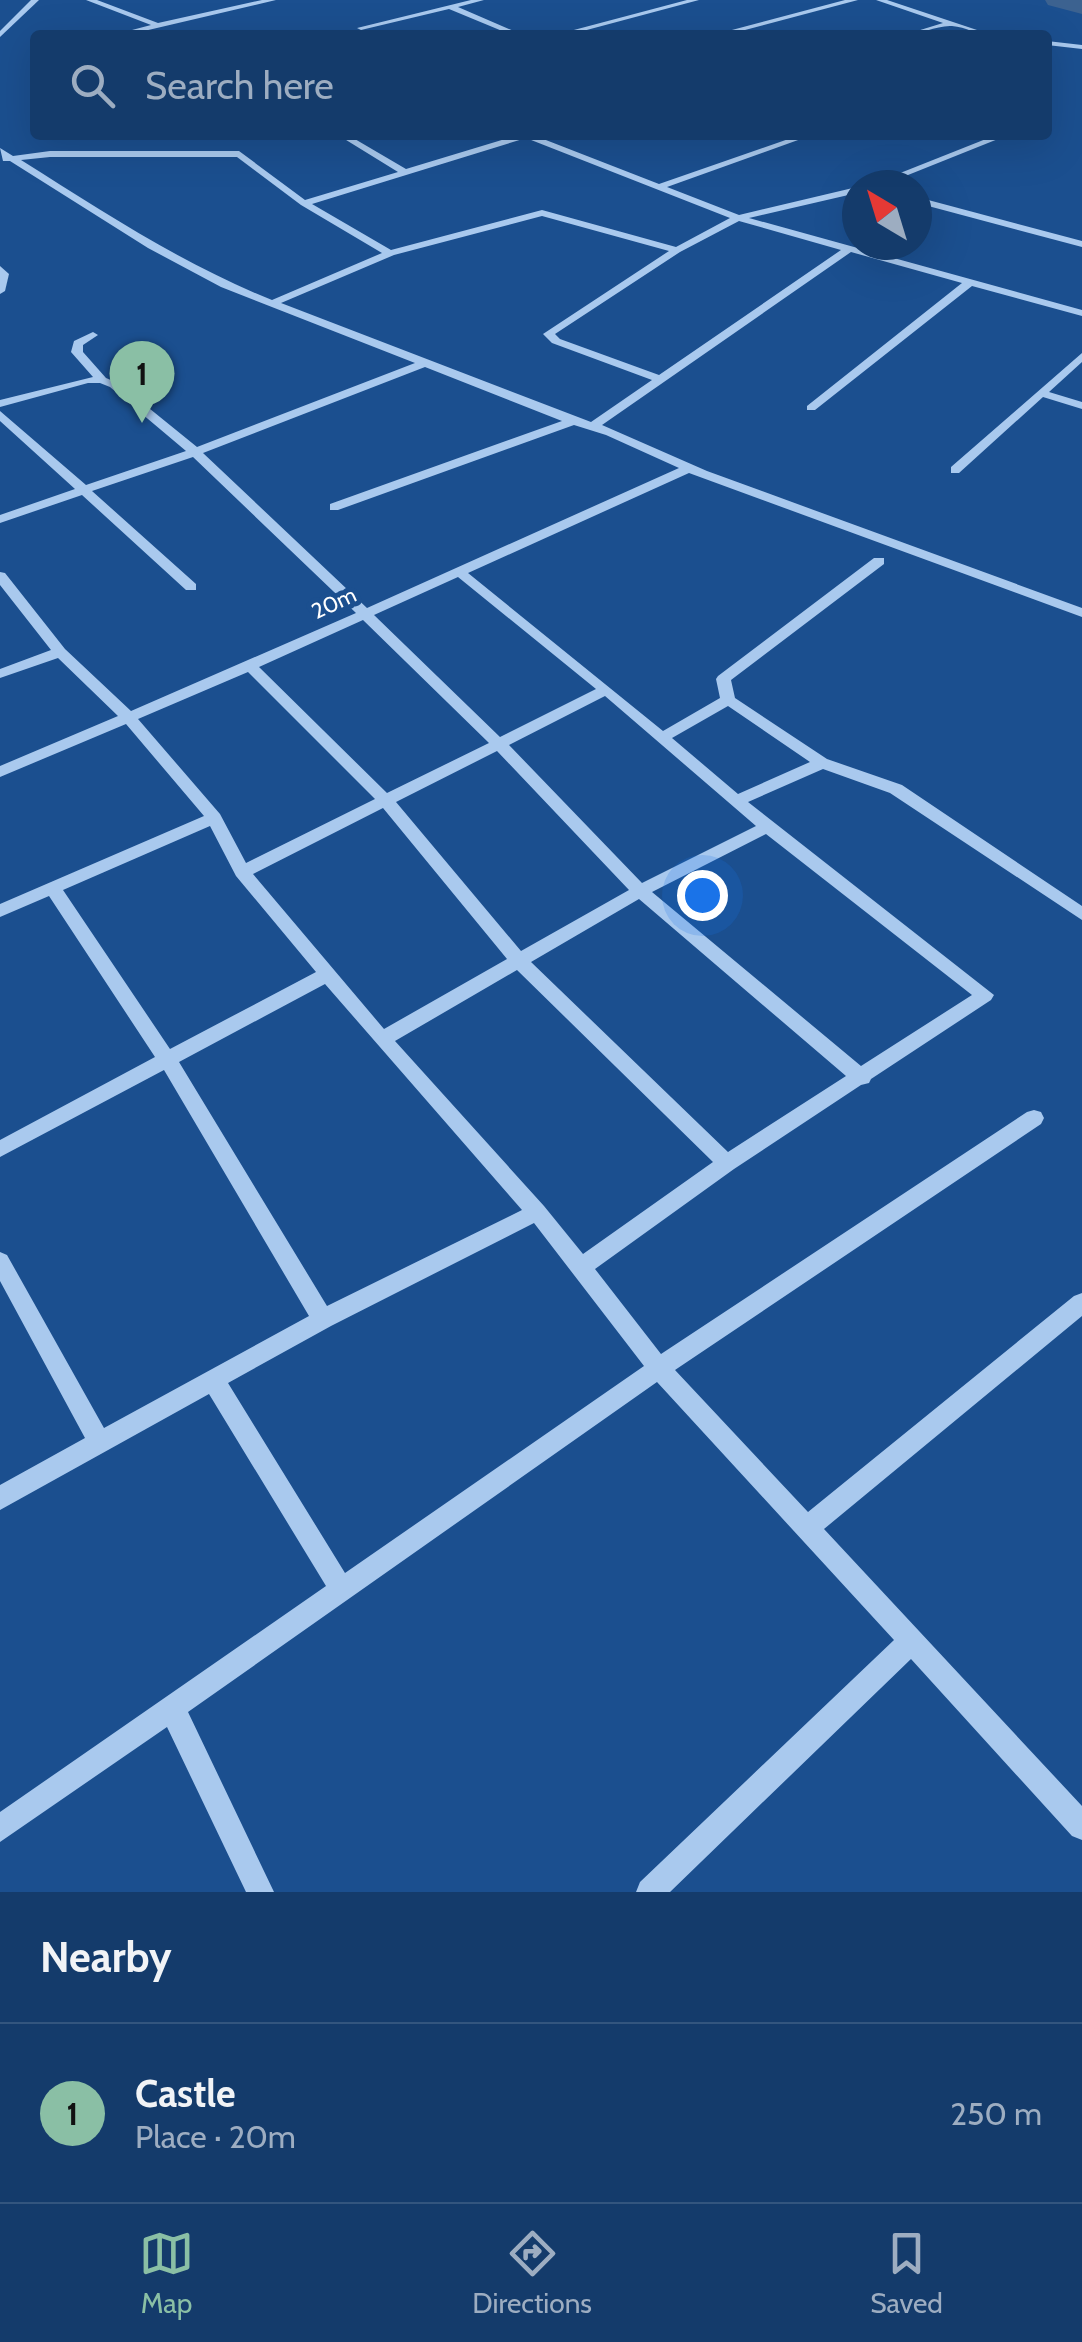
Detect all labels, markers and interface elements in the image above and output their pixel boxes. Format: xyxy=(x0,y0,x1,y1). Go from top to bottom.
search box xyxy=(30,30,1052,140)
icon: search xyxy=(65,58,120,113)
text: Search here xyxy=(145,62,334,109)
north arrow xyxy=(842,170,932,260)
pin: 1 xyxy=(110,340,174,423)
street label: 20m xyxy=(307,581,361,625)
your location xyxy=(677,870,728,921)
text: Nearby xyxy=(40,1931,172,1983)
text: Castle xyxy=(135,2070,236,2117)
text: 1 xyxy=(67,2094,78,2133)
text: 250 m xyxy=(950,2094,1042,2133)
text: Place · 20m xyxy=(135,2117,296,2156)
tab: Map xyxy=(139,2226,194,2320)
tab: Directions xyxy=(472,2226,592,2320)
tab: Saved xyxy=(870,2226,943,2320)

